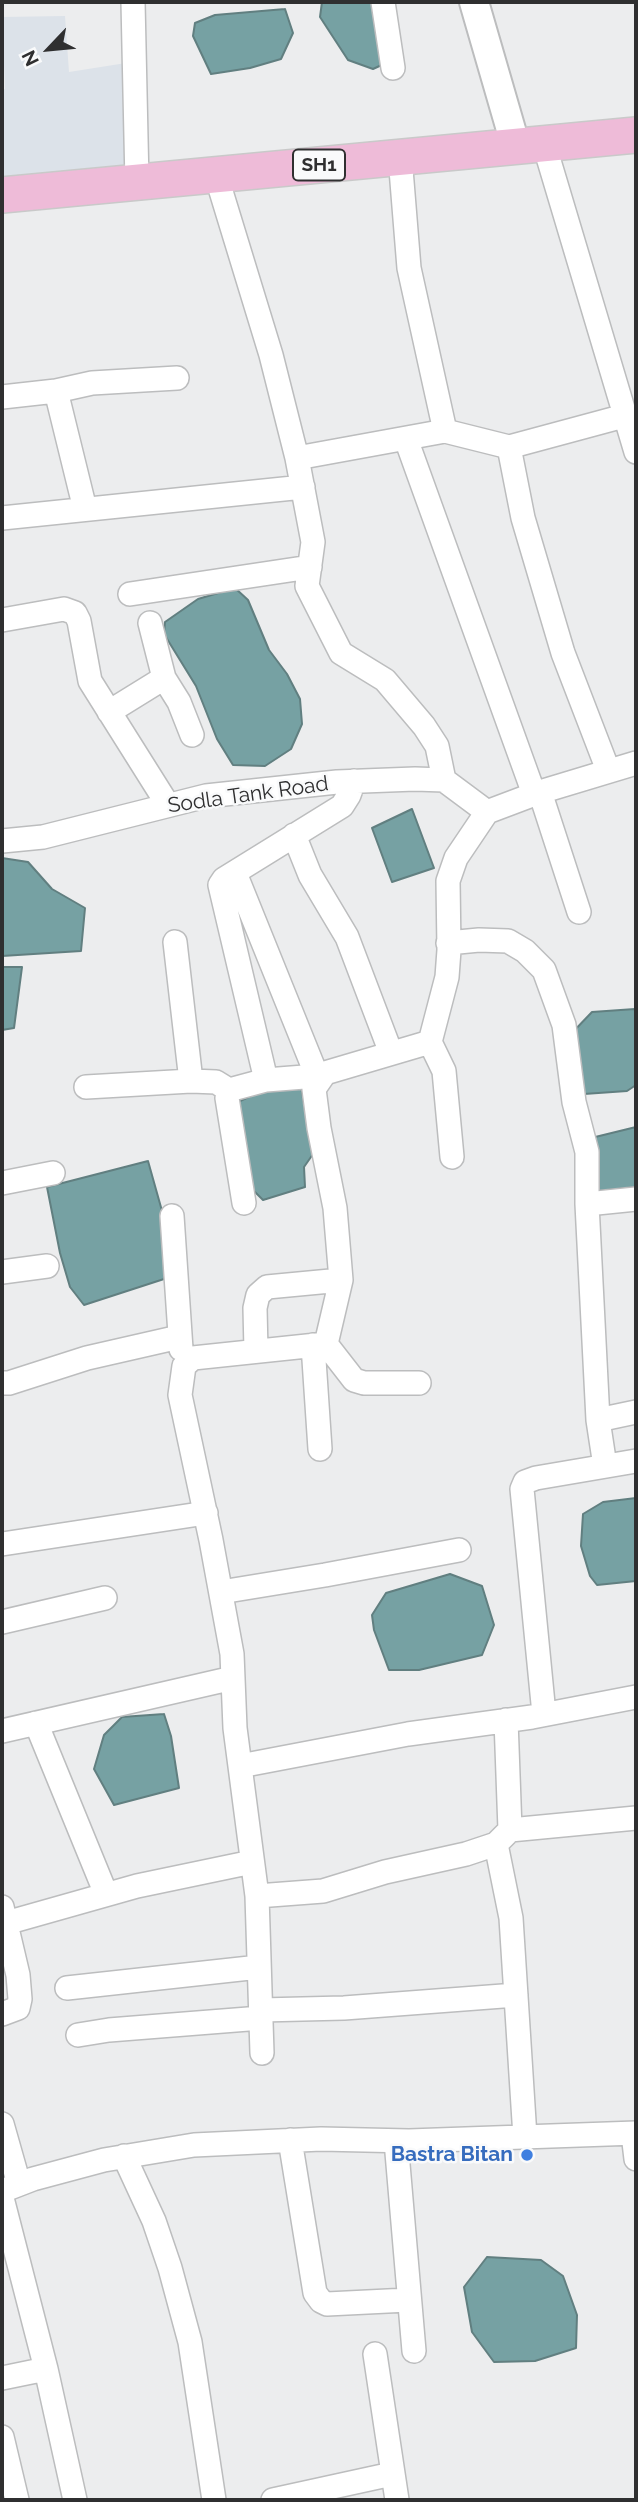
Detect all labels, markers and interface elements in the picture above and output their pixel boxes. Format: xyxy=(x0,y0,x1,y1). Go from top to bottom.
north arrow xyxy=(14,14,84,84)
text: N xyxy=(17,47,43,70)
road number: SH1 xyxy=(293,150,345,181)
street label: Sodla Tank Road xyxy=(166,771,330,819)
place label: Bastra Bitan xyxy=(391,2142,513,2168)
marker: Bastra Bitan xyxy=(519,2147,535,2163)

